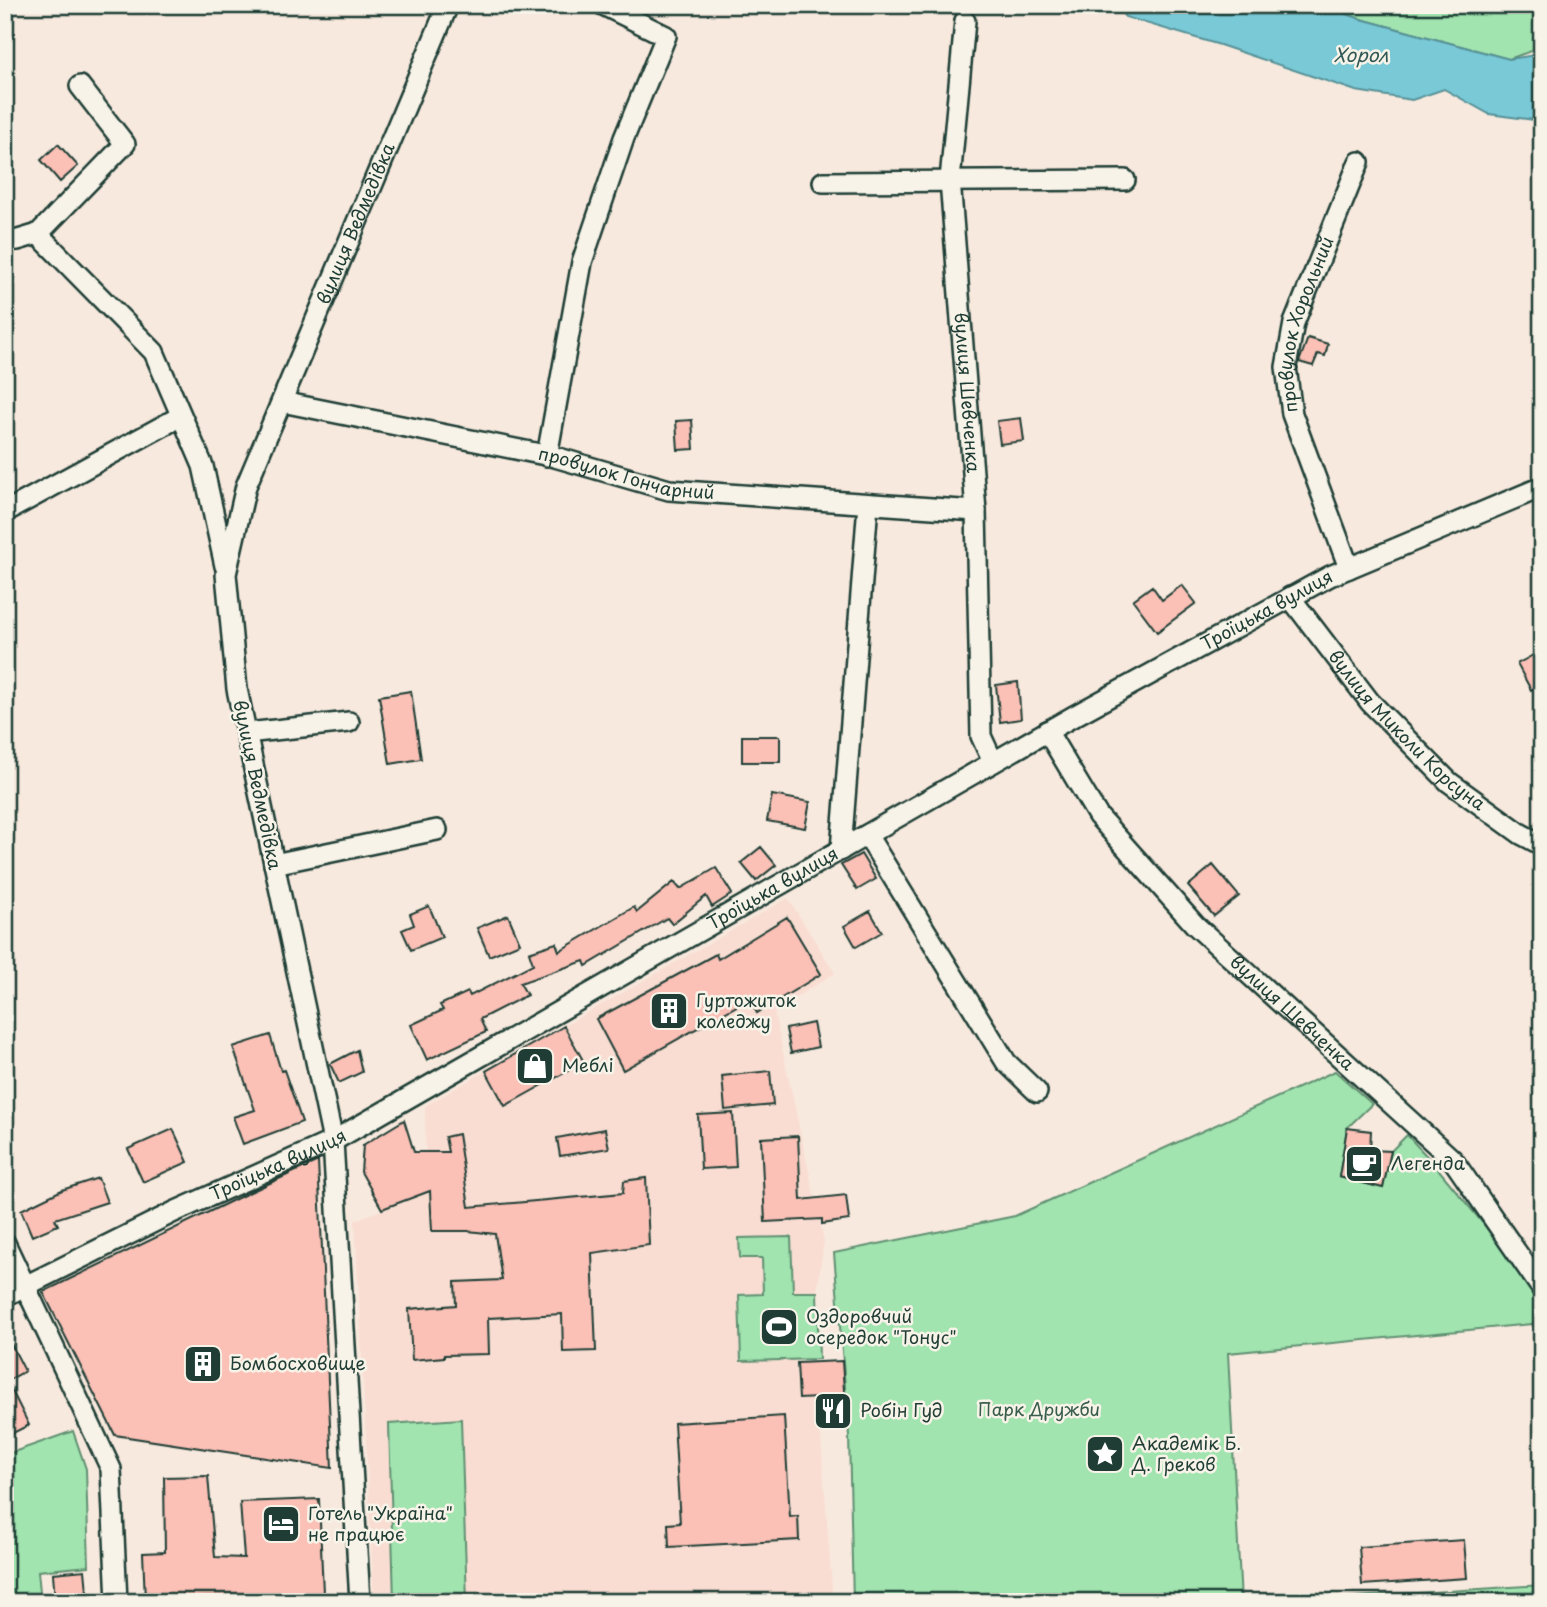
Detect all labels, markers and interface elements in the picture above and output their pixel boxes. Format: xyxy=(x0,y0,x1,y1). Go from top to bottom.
water label: Хорол xyxy=(1334,40,1388,68)
street label: вулиця Ведмедівка xyxy=(309,138,401,308)
street label: провулок Хорольний xyxy=(1271,232,1340,414)
street label: вулиця Шевченка xyxy=(948,311,988,474)
street label: провулок Гончарний xyxy=(536,439,715,505)
street label: Троїцька вулиця xyxy=(1195,562,1337,656)
street label: вулиця Миколи Корсуна xyxy=(1323,643,1492,817)
street label: вулиця Ведмедівка xyxy=(227,697,290,873)
street label: Троїцька вулиця xyxy=(702,839,843,936)
street label: вулиця Шевченка xyxy=(1224,948,1362,1077)
place label: Гуртожиток коледжу xyxy=(696,986,796,1034)
building icon: Гуртожиток коледжу xyxy=(648,990,690,1032)
shop icon: Меблі xyxy=(514,1045,556,1087)
place label: Меблі xyxy=(562,1051,613,1078)
street label: Троїцька вулиця xyxy=(205,1121,351,1206)
cafe icon: Легенда xyxy=(1343,1143,1385,1185)
place label: Легенда xyxy=(1391,1149,1466,1176)
place label: Оздоровчий осередок "Тонус" xyxy=(806,1302,957,1350)
sports icon: Оздоровчий осередок "Тонус" xyxy=(758,1306,800,1348)
building icon: Бомбосховище xyxy=(182,1343,224,1385)
place label: Бомбосховище xyxy=(230,1349,366,1376)
restaurant icon: Робін Гуд xyxy=(812,1390,854,1432)
park label: Парк Дружби xyxy=(978,1395,1100,1422)
place label: Робін Гуд xyxy=(860,1396,943,1423)
place label: Академік Б. Д. Греков xyxy=(1131,1429,1241,1477)
place icon: Академік Б. Д. Греков xyxy=(1084,1433,1126,1475)
place label: Готель "Україна" не працює xyxy=(308,1499,453,1547)
hotel icon: Готель "Україна" не працює xyxy=(260,1503,302,1545)

